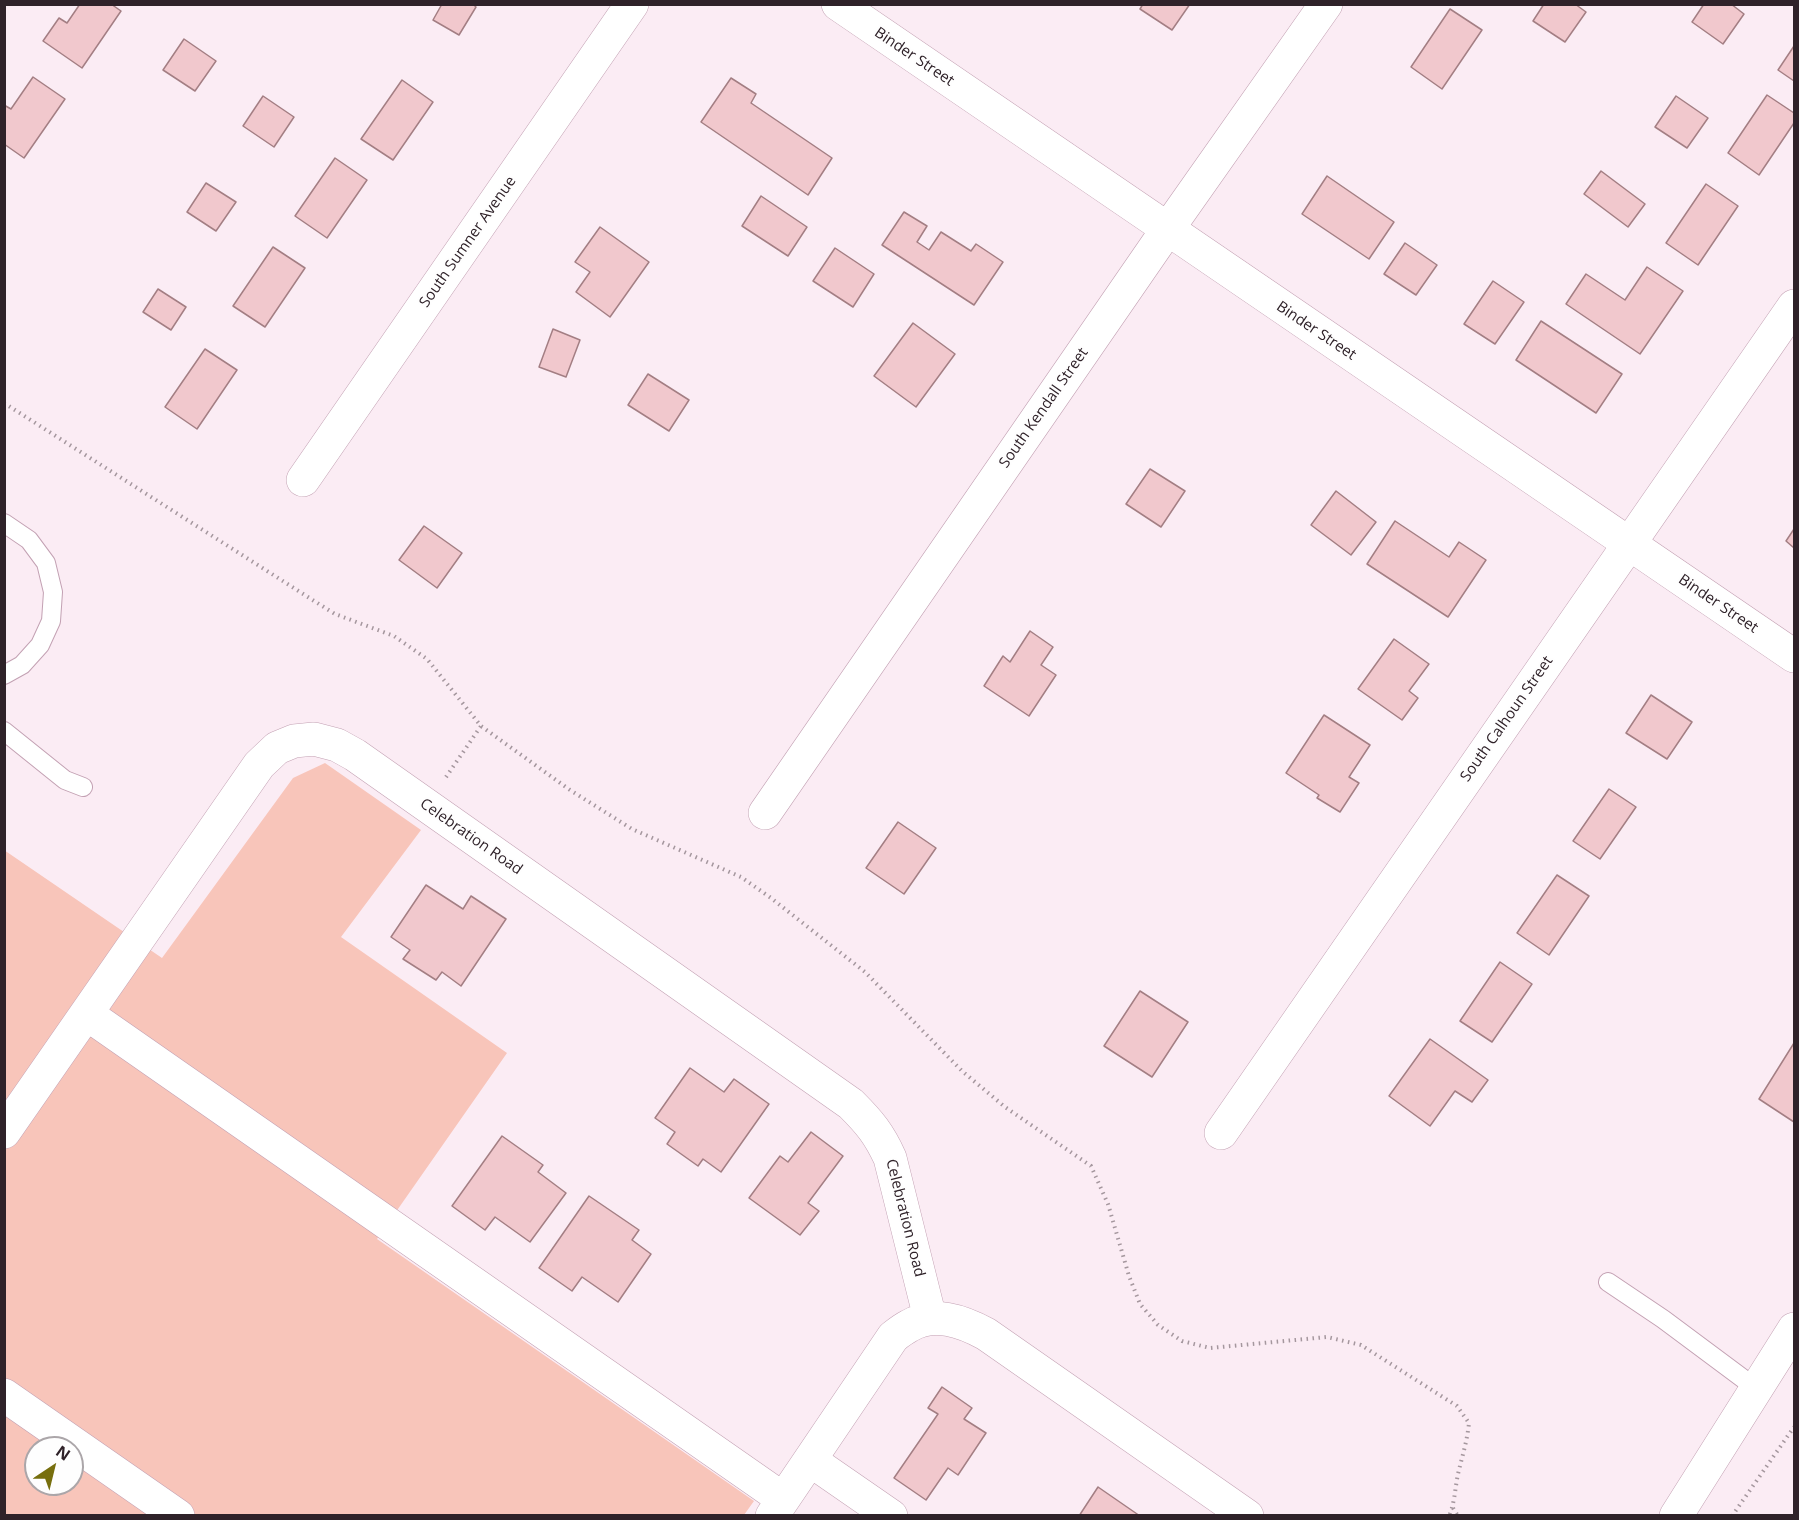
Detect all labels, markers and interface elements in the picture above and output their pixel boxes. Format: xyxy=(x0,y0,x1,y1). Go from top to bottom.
street label: Binder Street xyxy=(871,24,957,90)
street label: South Sumner Avenue xyxy=(416,173,520,311)
street label: Binder Street xyxy=(1273,298,1359,364)
street label: South Kendall Street xyxy=(996,344,1092,472)
street label: Binder Street xyxy=(1675,571,1761,637)
street label: South Calhoun Street xyxy=(1457,653,1557,785)
street label: Celebration Road xyxy=(416,795,526,879)
street label: Celebration Road xyxy=(882,1157,928,1279)
north arrow xyxy=(24,1436,84,1496)
text: N xyxy=(52,1440,75,1466)

